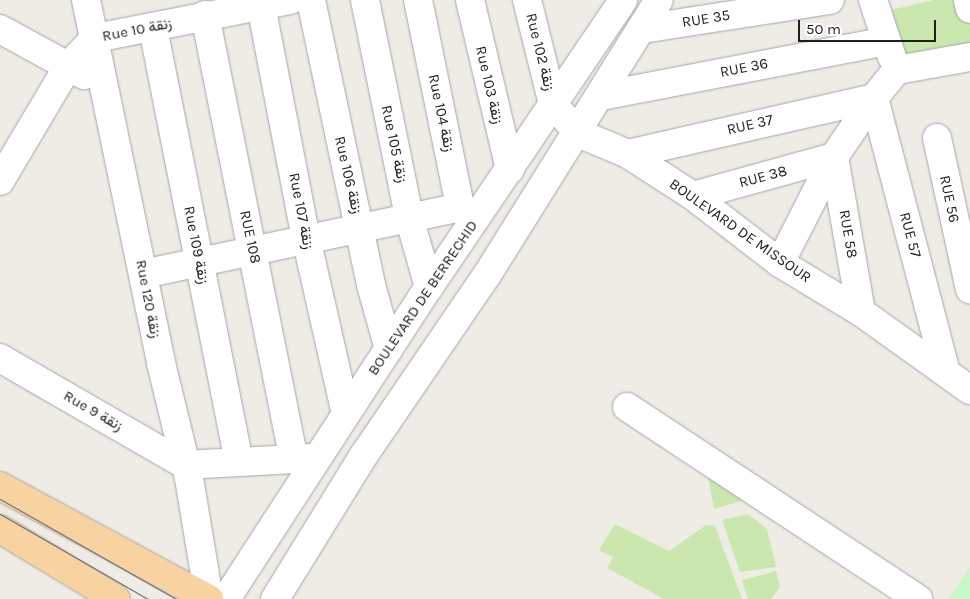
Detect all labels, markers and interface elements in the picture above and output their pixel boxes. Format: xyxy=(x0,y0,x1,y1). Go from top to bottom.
street label: RUE 35 xyxy=(681,6,731,32)
scale bar xyxy=(800,10,938,42)
street label: Rue 102 زنقة xyxy=(522,11,558,93)
street label: Rue 10 زنقة xyxy=(101,14,173,46)
text: 50 m xyxy=(806,20,841,38)
street label: Rue 103 زنقة xyxy=(471,44,507,126)
street label: RUE 36 xyxy=(719,55,769,81)
street label: Rue 104 زنقة xyxy=(424,73,458,153)
street label: Rue 105 زنقة xyxy=(377,103,411,185)
street label: RUE 37 xyxy=(725,111,775,139)
street label: Rue 106 زنقة xyxy=(330,134,366,216)
street label: RUE 38 xyxy=(737,162,789,192)
street label: Rue 107 زنقة xyxy=(285,171,317,251)
street label: RUE 56 xyxy=(935,174,963,224)
street label: BOULEVARD DE MISSOUR xyxy=(666,175,814,287)
street label: Rue 109 زنقة xyxy=(180,204,212,286)
street label: RUE 58 xyxy=(835,208,861,260)
street label: RUE 108 xyxy=(236,209,264,265)
street label: RUE 57 xyxy=(895,210,925,260)
street label: BOULEVARD DE BERRECHID xyxy=(364,217,482,379)
street label: Rue 120 زنقة xyxy=(132,258,164,340)
street label: Rue 9 زنقة xyxy=(60,387,126,435)

